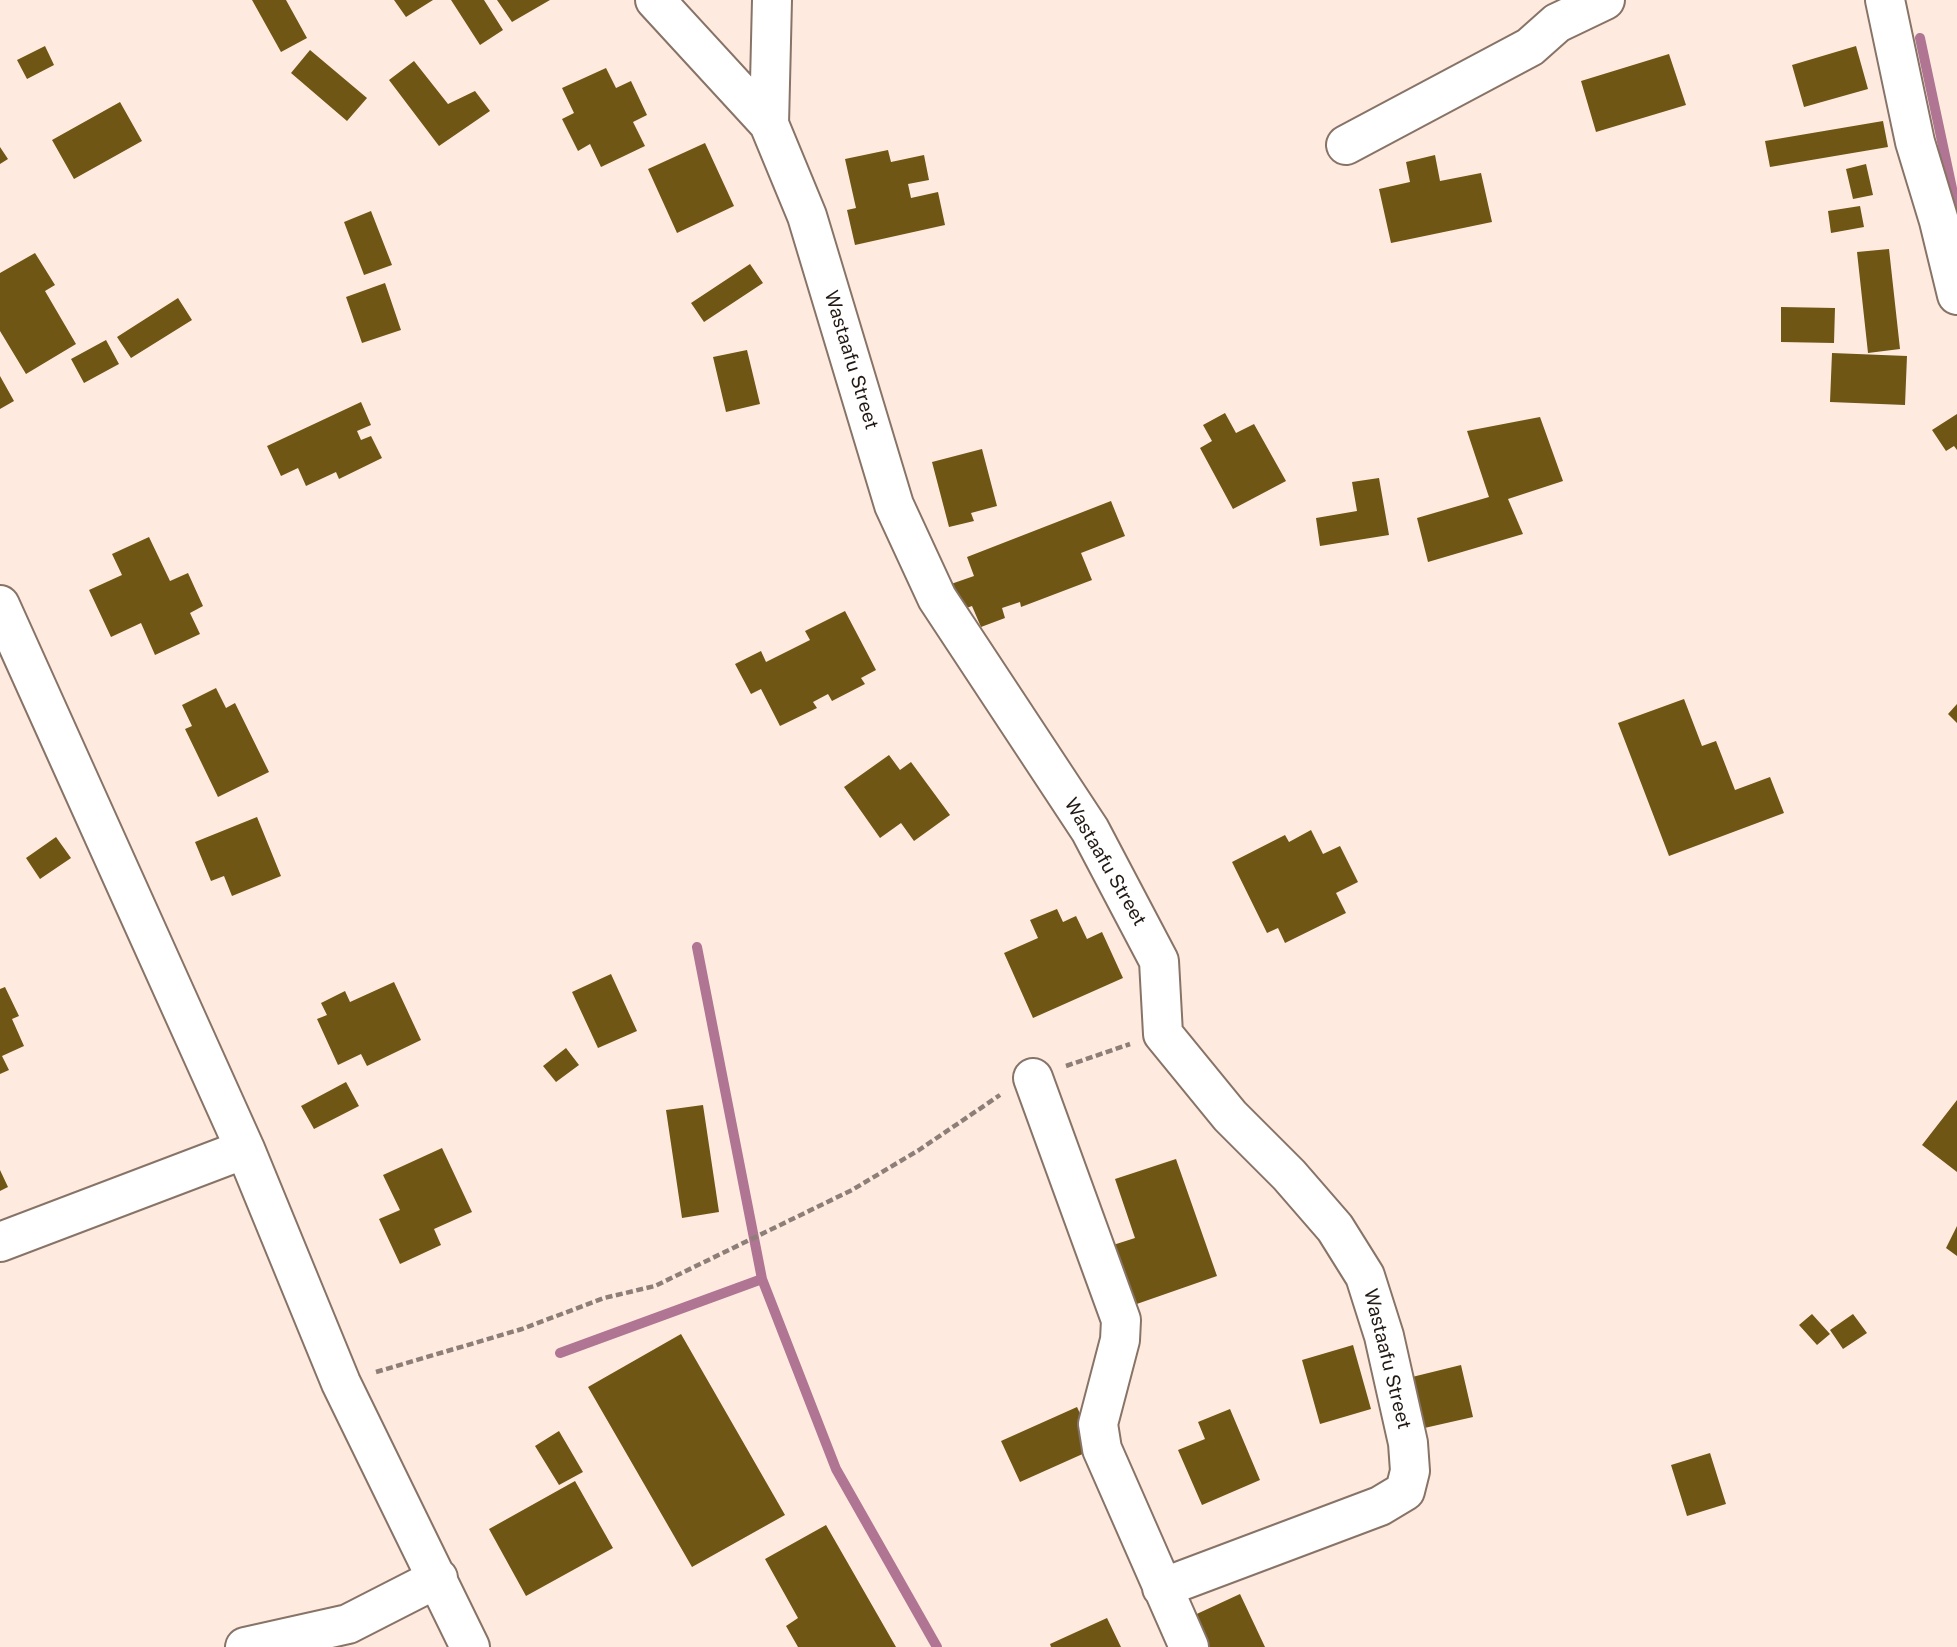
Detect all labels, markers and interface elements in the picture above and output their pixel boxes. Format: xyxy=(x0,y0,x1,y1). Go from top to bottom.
street label: Wastaafu Street xyxy=(819,288,883,432)
street label: Wastaafu Street xyxy=(1059,794,1151,930)
street label: Wastaafu Street xyxy=(1359,1286,1415,1432)

